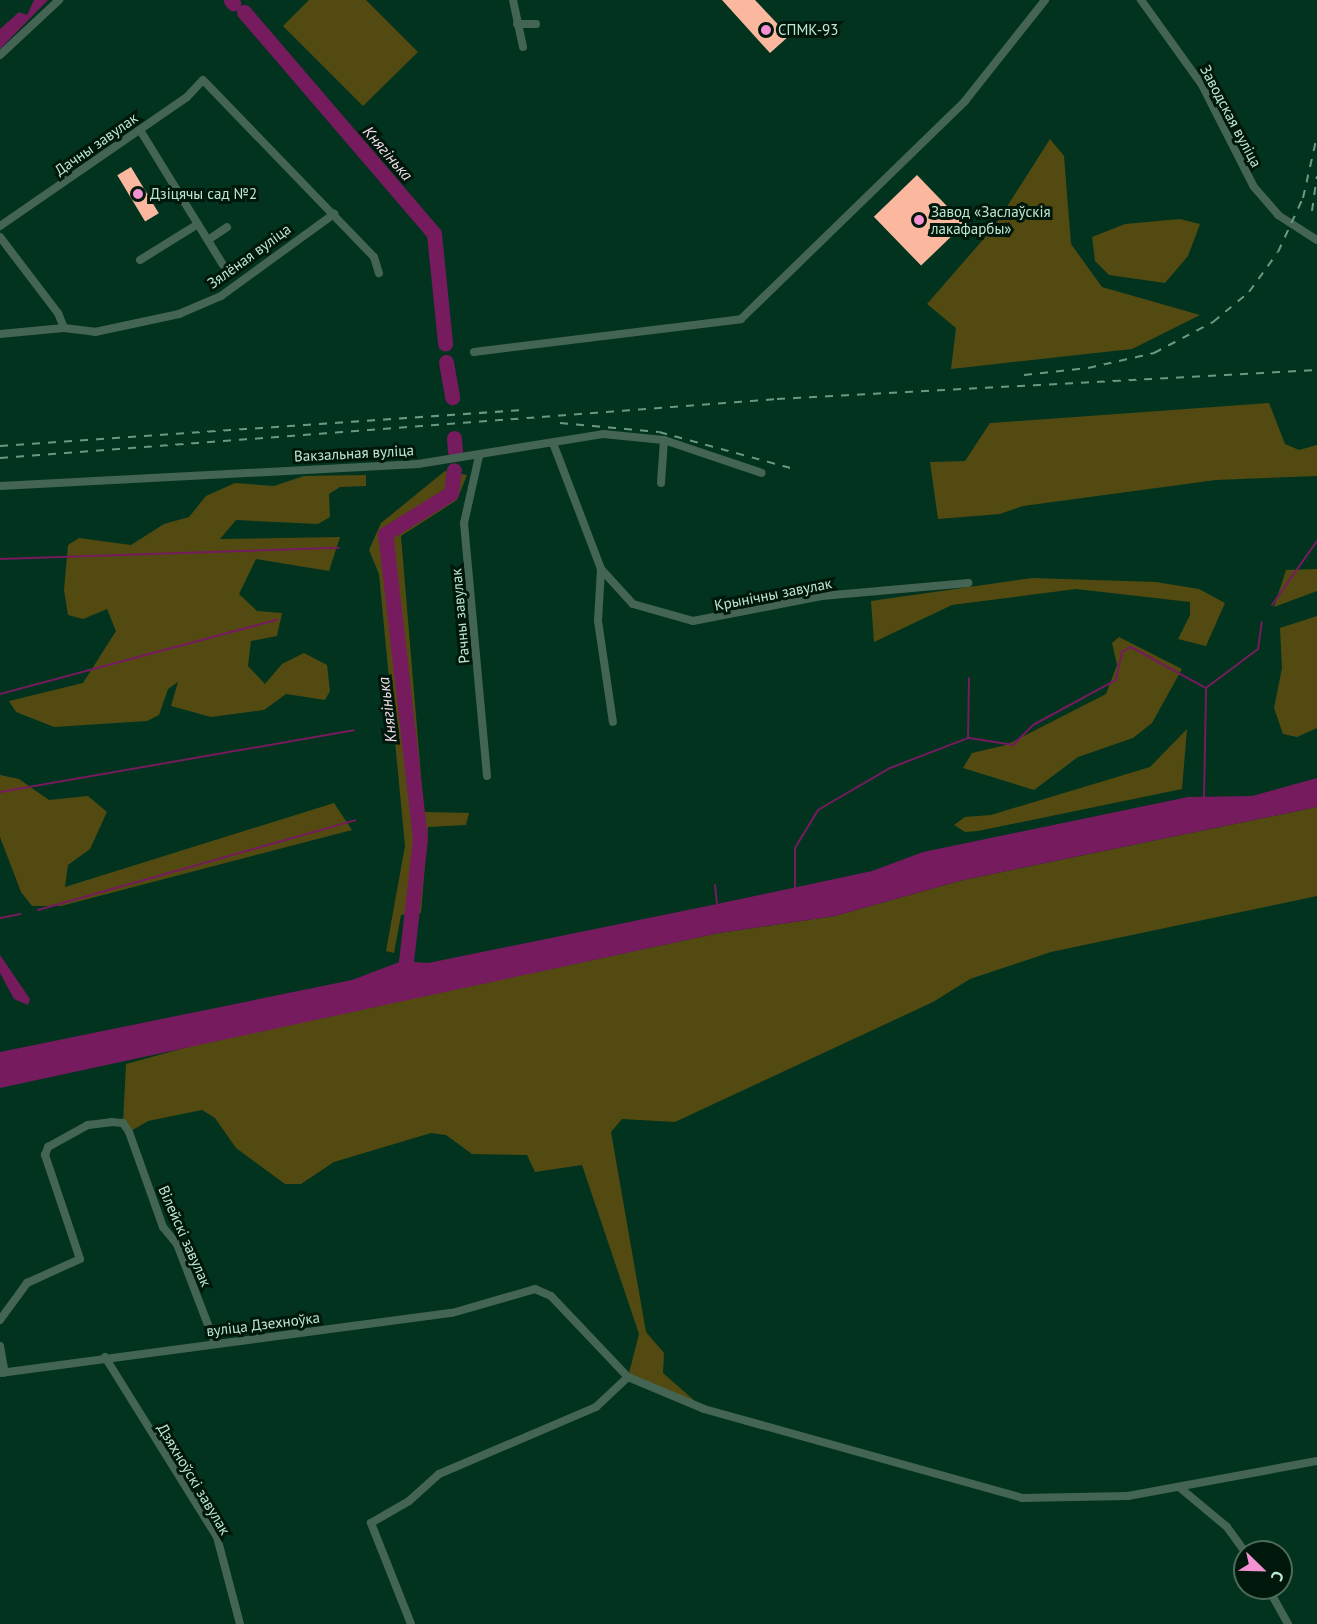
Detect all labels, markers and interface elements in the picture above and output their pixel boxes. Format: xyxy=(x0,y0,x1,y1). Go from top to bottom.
place label: СПМК-93 xyxy=(778,21,838,39)
marker: СПМК-93 xyxy=(759,23,773,37)
street label: Заводская вуліца xyxy=(1197,62,1265,170)
street label: Дачны завулак xyxy=(51,109,141,179)
water label: Княгінька xyxy=(359,122,417,184)
place label: Дзіцячы сад №2 xyxy=(150,185,257,203)
marker: Дзіцячы сад №2 xyxy=(131,187,145,201)
place label: Завод «Заслаўскія лакафарбы» xyxy=(931,202,1051,237)
marker: Завод «Заслаўскія лакафарбы» xyxy=(912,213,926,227)
street label: Зялёная вуліца xyxy=(204,220,294,292)
street label: Вакзальная вуліца xyxy=(294,441,414,465)
street label: Рачны завулак xyxy=(447,568,473,664)
street label: Крынічны завулак xyxy=(713,574,833,614)
water label: Княгінька xyxy=(373,676,401,744)
street label: Вілейскі завулак xyxy=(155,1183,215,1289)
street label: вуліца Дзехноўка xyxy=(205,1308,321,1340)
street label: Дзяхноўскі завулак xyxy=(154,1420,234,1538)
north arrow xyxy=(1233,1540,1293,1600)
text: С xyxy=(1267,1568,1289,1584)

